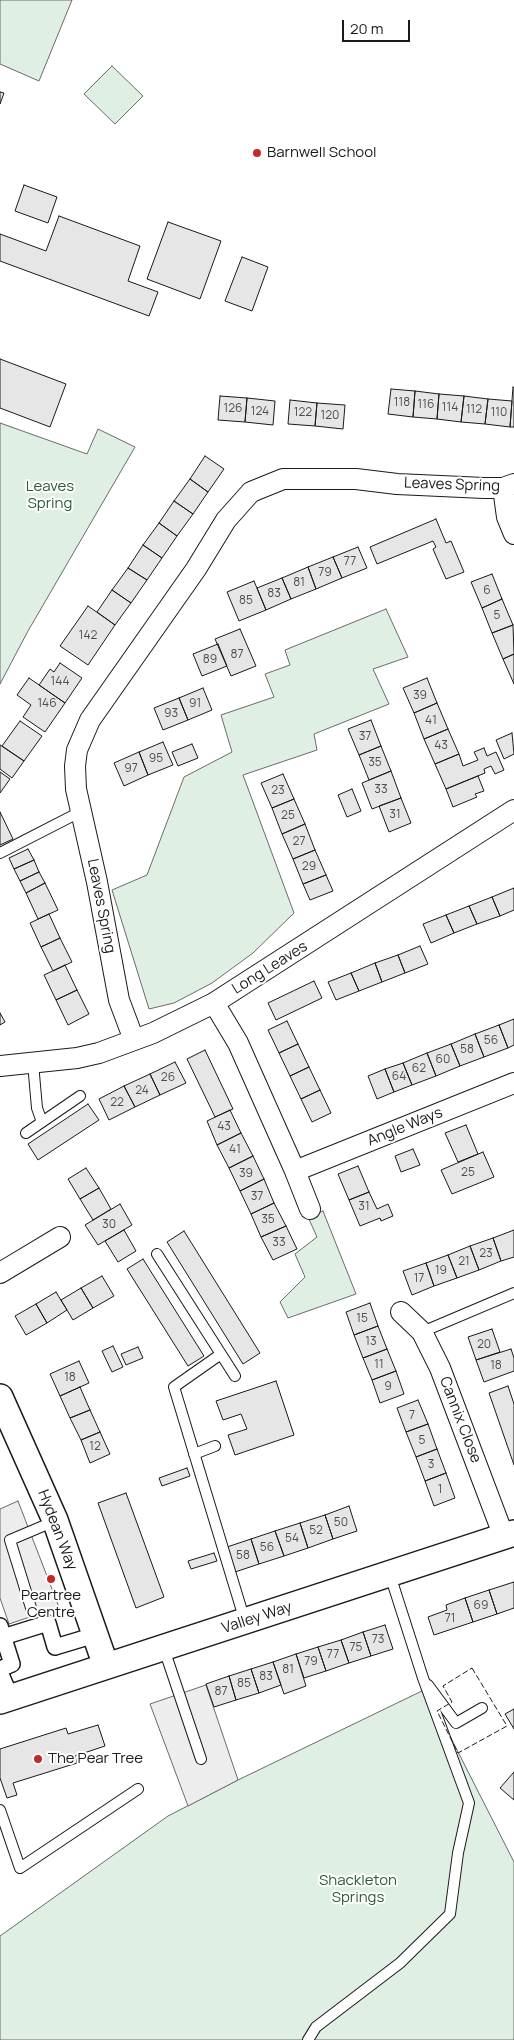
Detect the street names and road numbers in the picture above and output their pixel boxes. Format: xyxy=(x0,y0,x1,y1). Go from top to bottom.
street label: Leaves Spring xyxy=(404,474,500,496)
street label: Leaves Spring xyxy=(83,857,119,955)
street label: Long Leaves xyxy=(229,938,311,998)
street label: Angle Ways xyxy=(365,1104,445,1150)
street label: Cannix Close xyxy=(435,1374,485,1466)
street label: Hydean Way xyxy=(33,1487,81,1573)
street label: Valley Way xyxy=(220,1598,294,1638)

